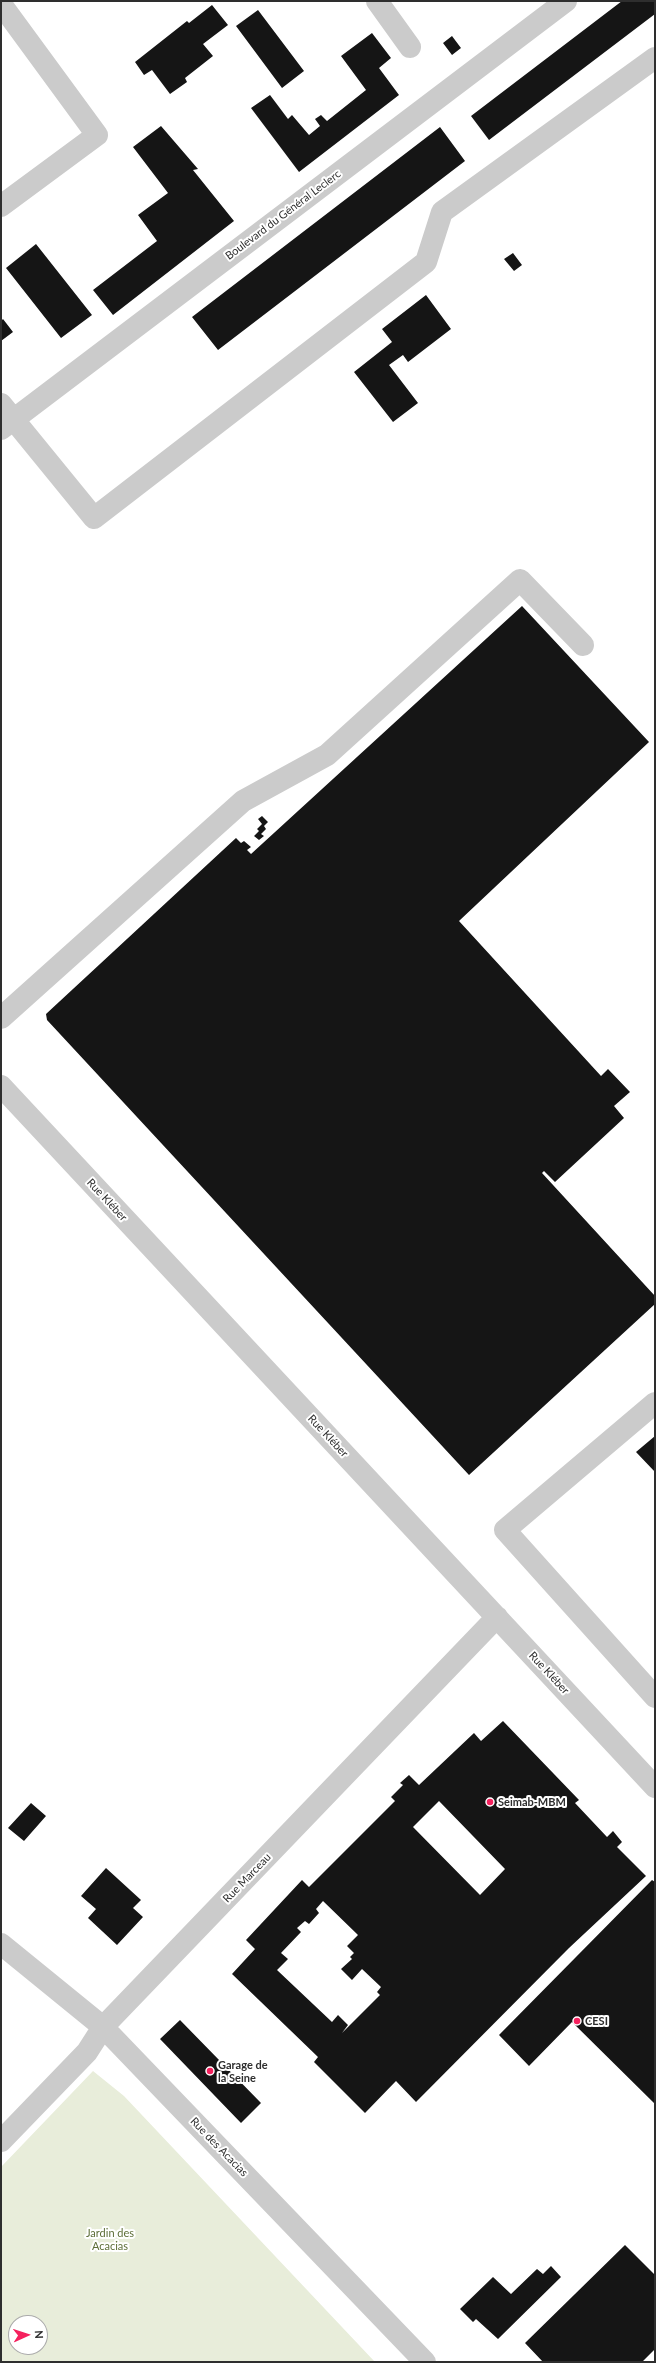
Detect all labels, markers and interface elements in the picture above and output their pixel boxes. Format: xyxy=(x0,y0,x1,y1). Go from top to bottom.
street label: Boulevard du Général Leclerc xyxy=(223,167,343,263)
street label: Rue Kléber xyxy=(84,1176,130,1224)
street label: Rue Kléber xyxy=(305,1412,351,1460)
street label: Rue Kléber xyxy=(526,1649,572,1697)
place label: Seimab-MBM xyxy=(498,1795,566,1809)
marker: Seimab-MBM xyxy=(485,1797,495,1807)
street label: Rue Marceau xyxy=(220,1851,274,1905)
place label: CESI xyxy=(585,2014,608,2028)
marker: CESI xyxy=(572,2016,582,2026)
place label: Garage de la Seine xyxy=(218,2058,268,2084)
marker: Garage de la Seine xyxy=(205,2066,215,2076)
street label: Rue des Acacias xyxy=(187,2115,251,2179)
park label: Jardin des Acacias xyxy=(86,2226,134,2252)
north arrow xyxy=(8,2315,48,2355)
text: N xyxy=(33,2330,46,2339)

